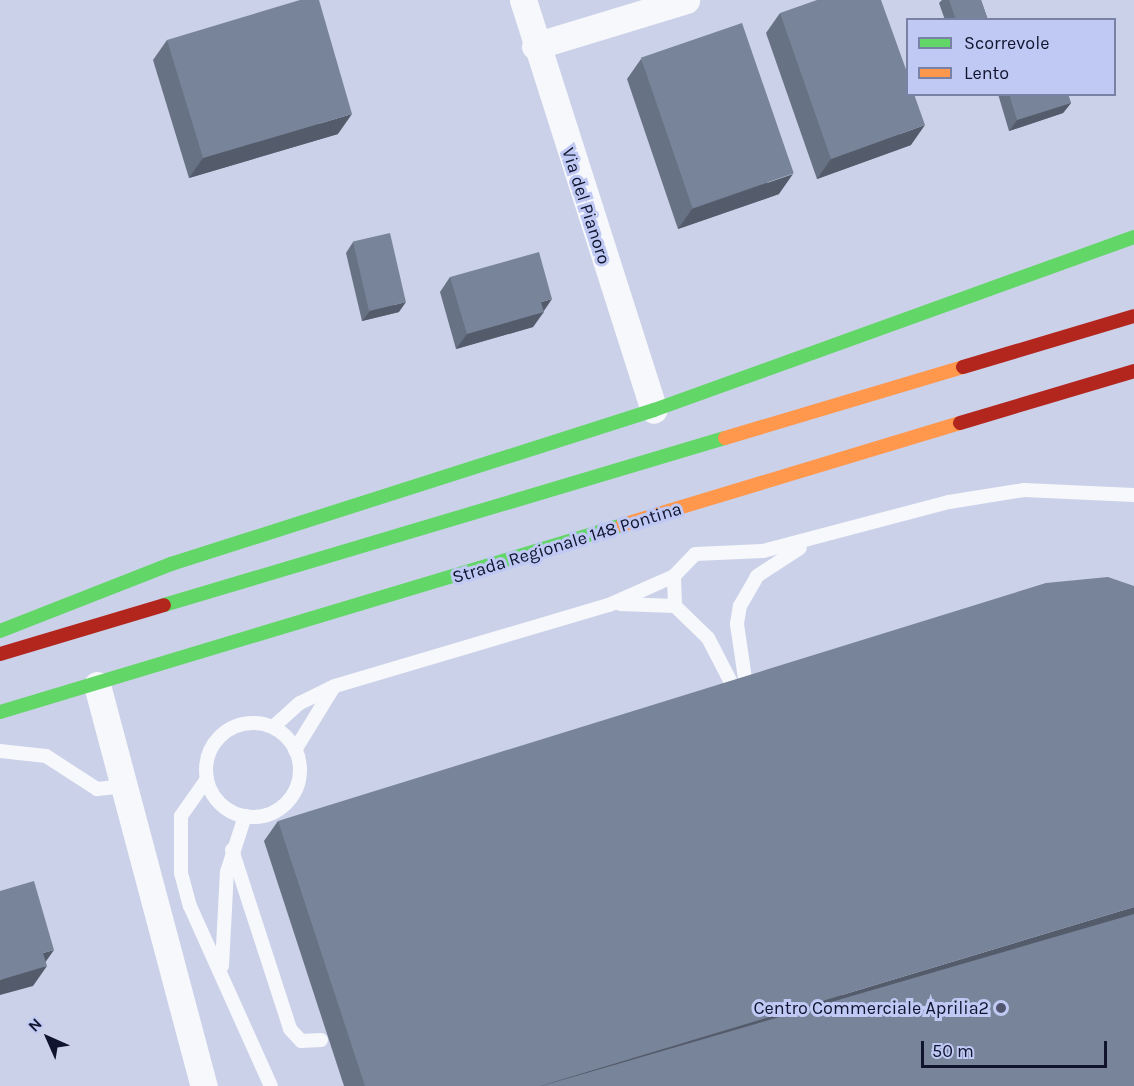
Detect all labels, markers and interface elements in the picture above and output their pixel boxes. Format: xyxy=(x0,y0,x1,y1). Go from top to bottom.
legend xyxy=(906,18,1116,96)
text: Scorrevole xyxy=(964,32,1049,54)
text: Lento xyxy=(964,62,1009,84)
street label: Via del Pianoro xyxy=(557,145,615,267)
street label: Strada Regionale 148 Pontina xyxy=(450,498,684,588)
place label: Centro Commerciale Aprilia2 xyxy=(754,997,989,1019)
marker: Centro Commerciale Aprilia2 xyxy=(994,1001,1008,1015)
north arrow xyxy=(18,1008,78,1068)
text: N xyxy=(24,1014,46,1036)
scale bar xyxy=(924,1029,1110,1067)
text: 50 m xyxy=(932,1040,974,1062)

